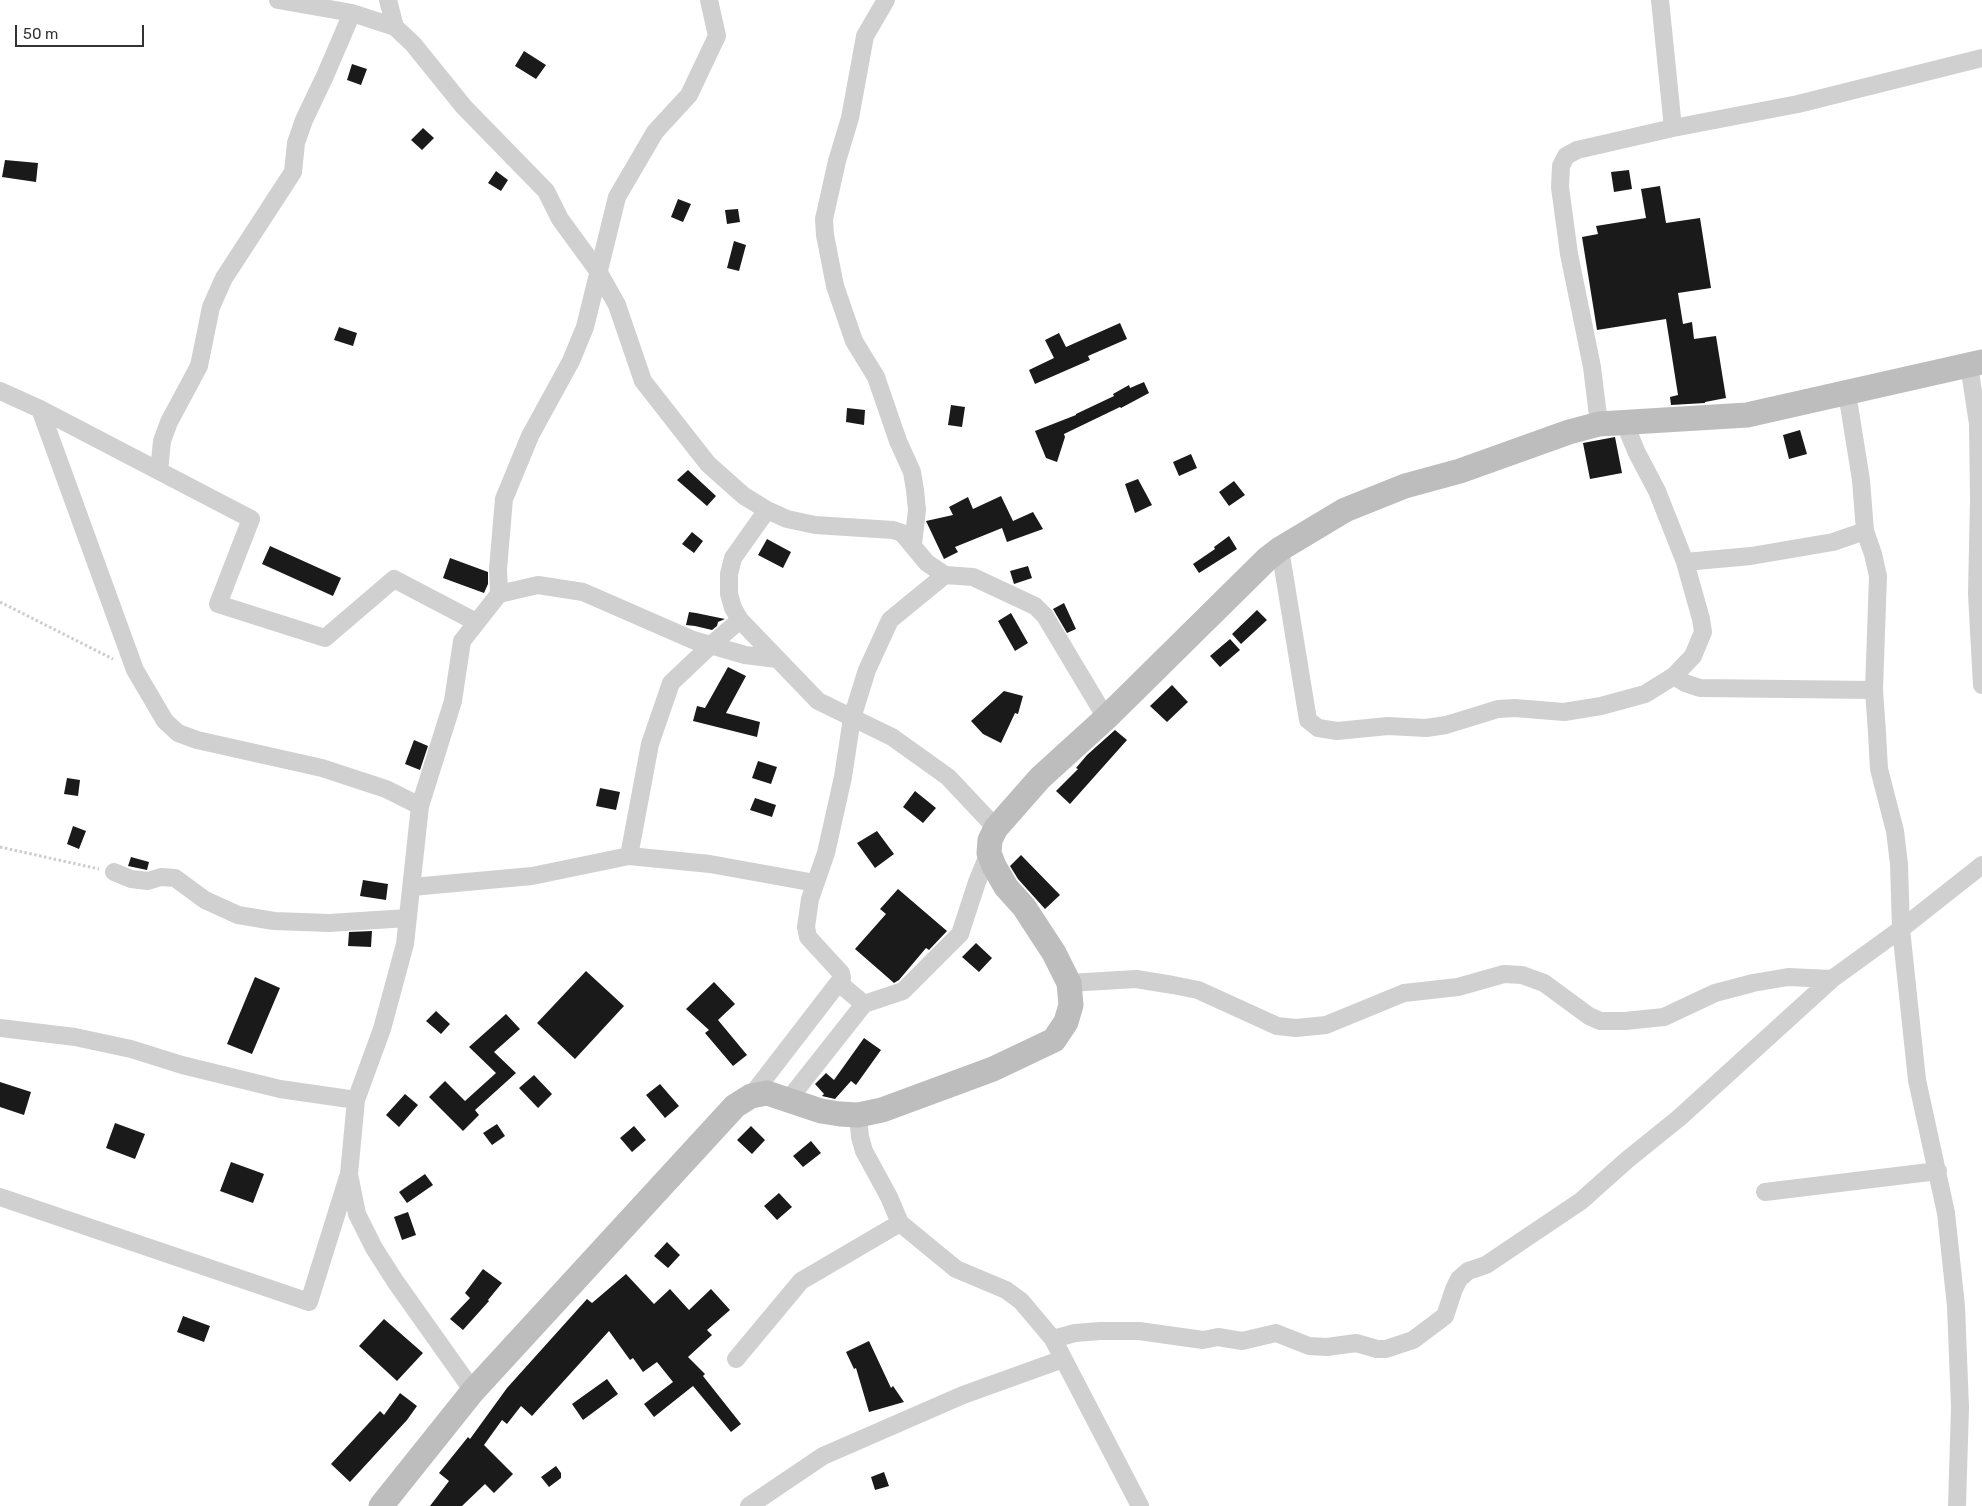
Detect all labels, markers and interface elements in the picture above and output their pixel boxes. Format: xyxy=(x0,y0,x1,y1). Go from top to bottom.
scale bar xyxy=(18,15,146,47)
text: 50 m xyxy=(23,25,58,43)

